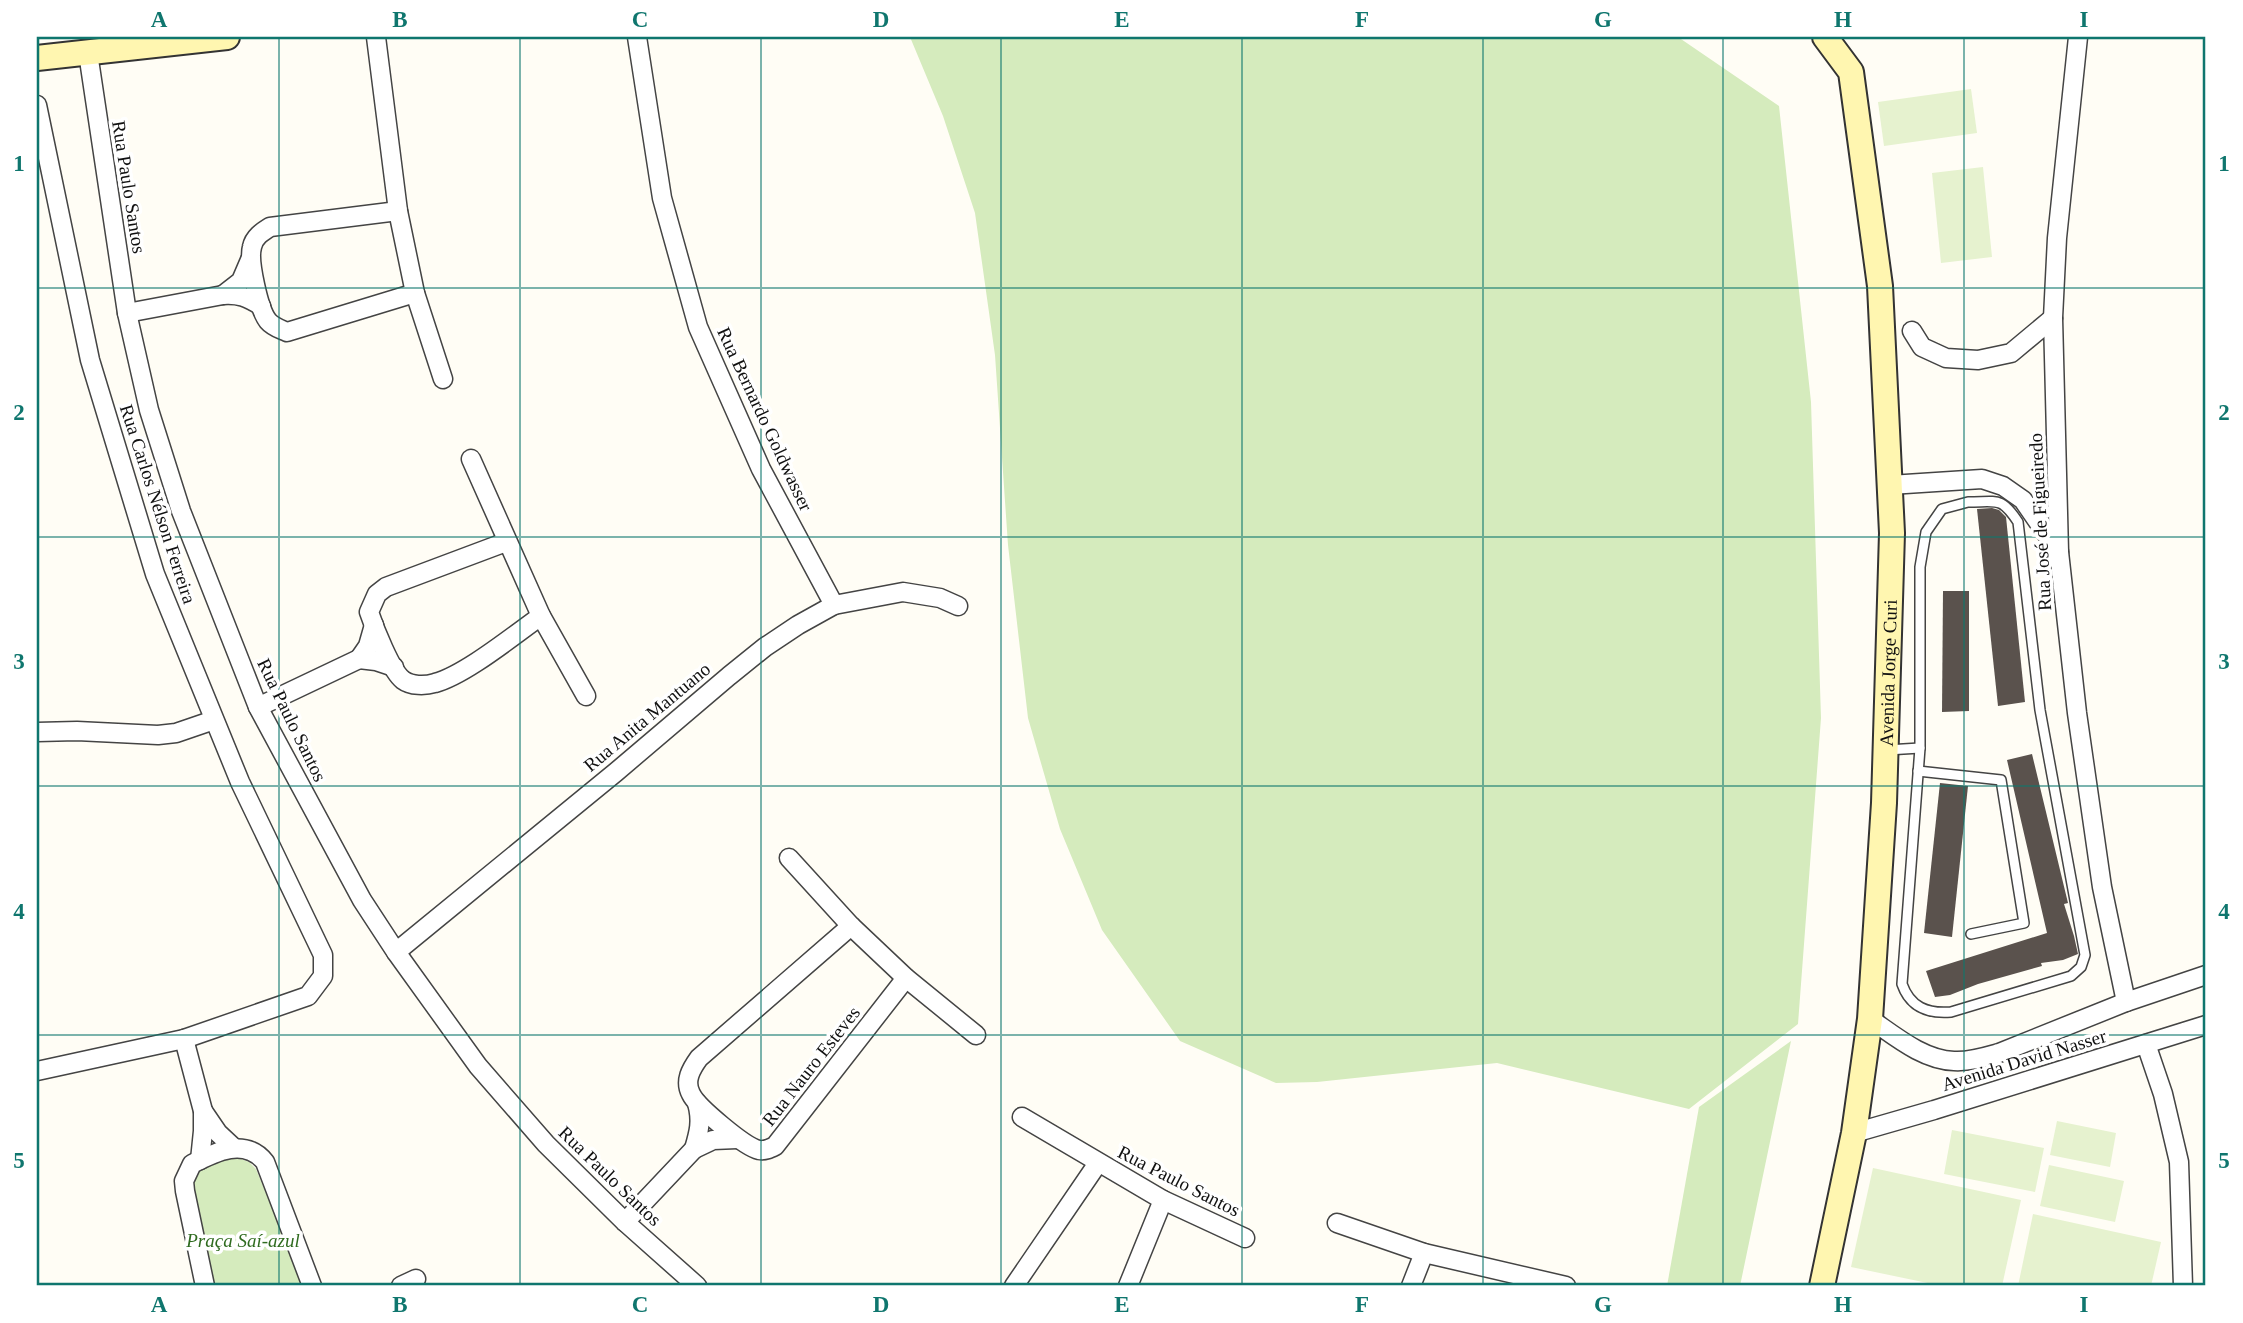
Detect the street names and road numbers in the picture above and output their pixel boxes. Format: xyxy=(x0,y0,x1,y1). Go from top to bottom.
street label: Rua Paulo Santos xyxy=(108,119,150,255)
street label: Rua Bernardo Goldwasser xyxy=(713,324,817,515)
street label: Rua Carlos Nélson Ferreira xyxy=(116,402,200,607)
street label: Rua José de Figueiredo xyxy=(2025,433,2055,611)
street label: Avenida Jorge Curi xyxy=(1875,599,1901,747)
street label: Rua Paulo Santos xyxy=(253,655,331,785)
street label: Rua Anita Mantuano xyxy=(580,658,714,776)
street label: Rua Nauro Esteves xyxy=(758,1002,864,1130)
street label: Avenida David Nasser xyxy=(1939,1025,2109,1095)
street label: Rua Paulo Santos xyxy=(554,1122,666,1230)
street label: Rua Paulo Santos xyxy=(1115,1141,1243,1221)

